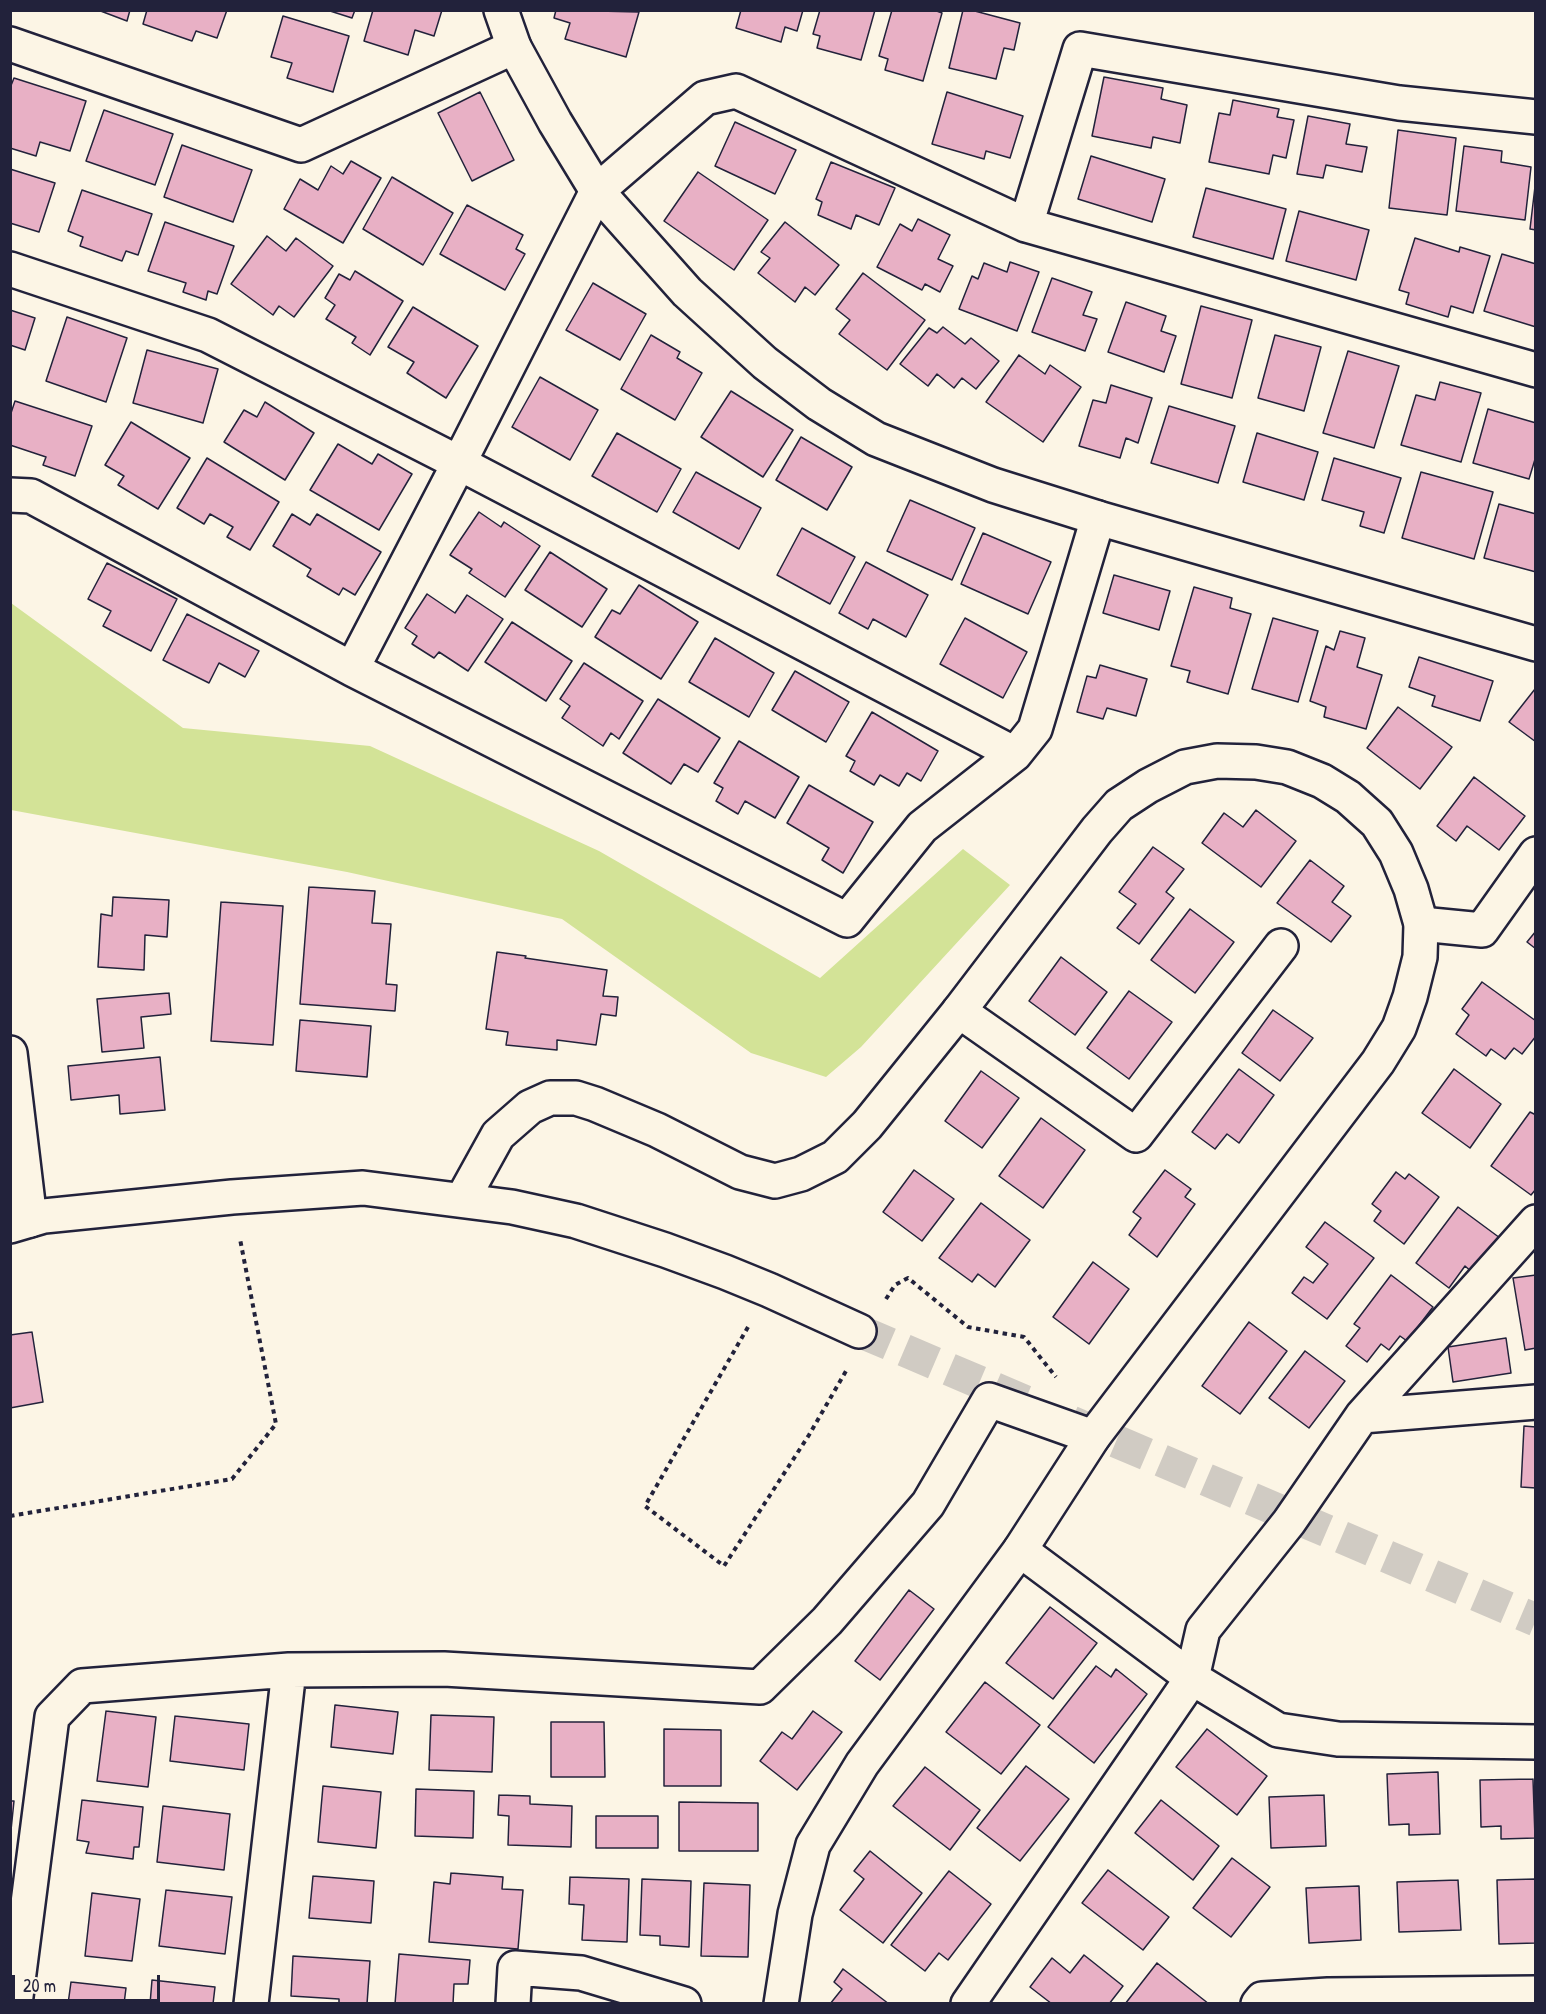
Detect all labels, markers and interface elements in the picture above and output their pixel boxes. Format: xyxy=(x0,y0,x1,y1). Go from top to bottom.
scale bar xyxy=(15,1963,164,2001)
text: 20 m xyxy=(23,1973,56,1998)

